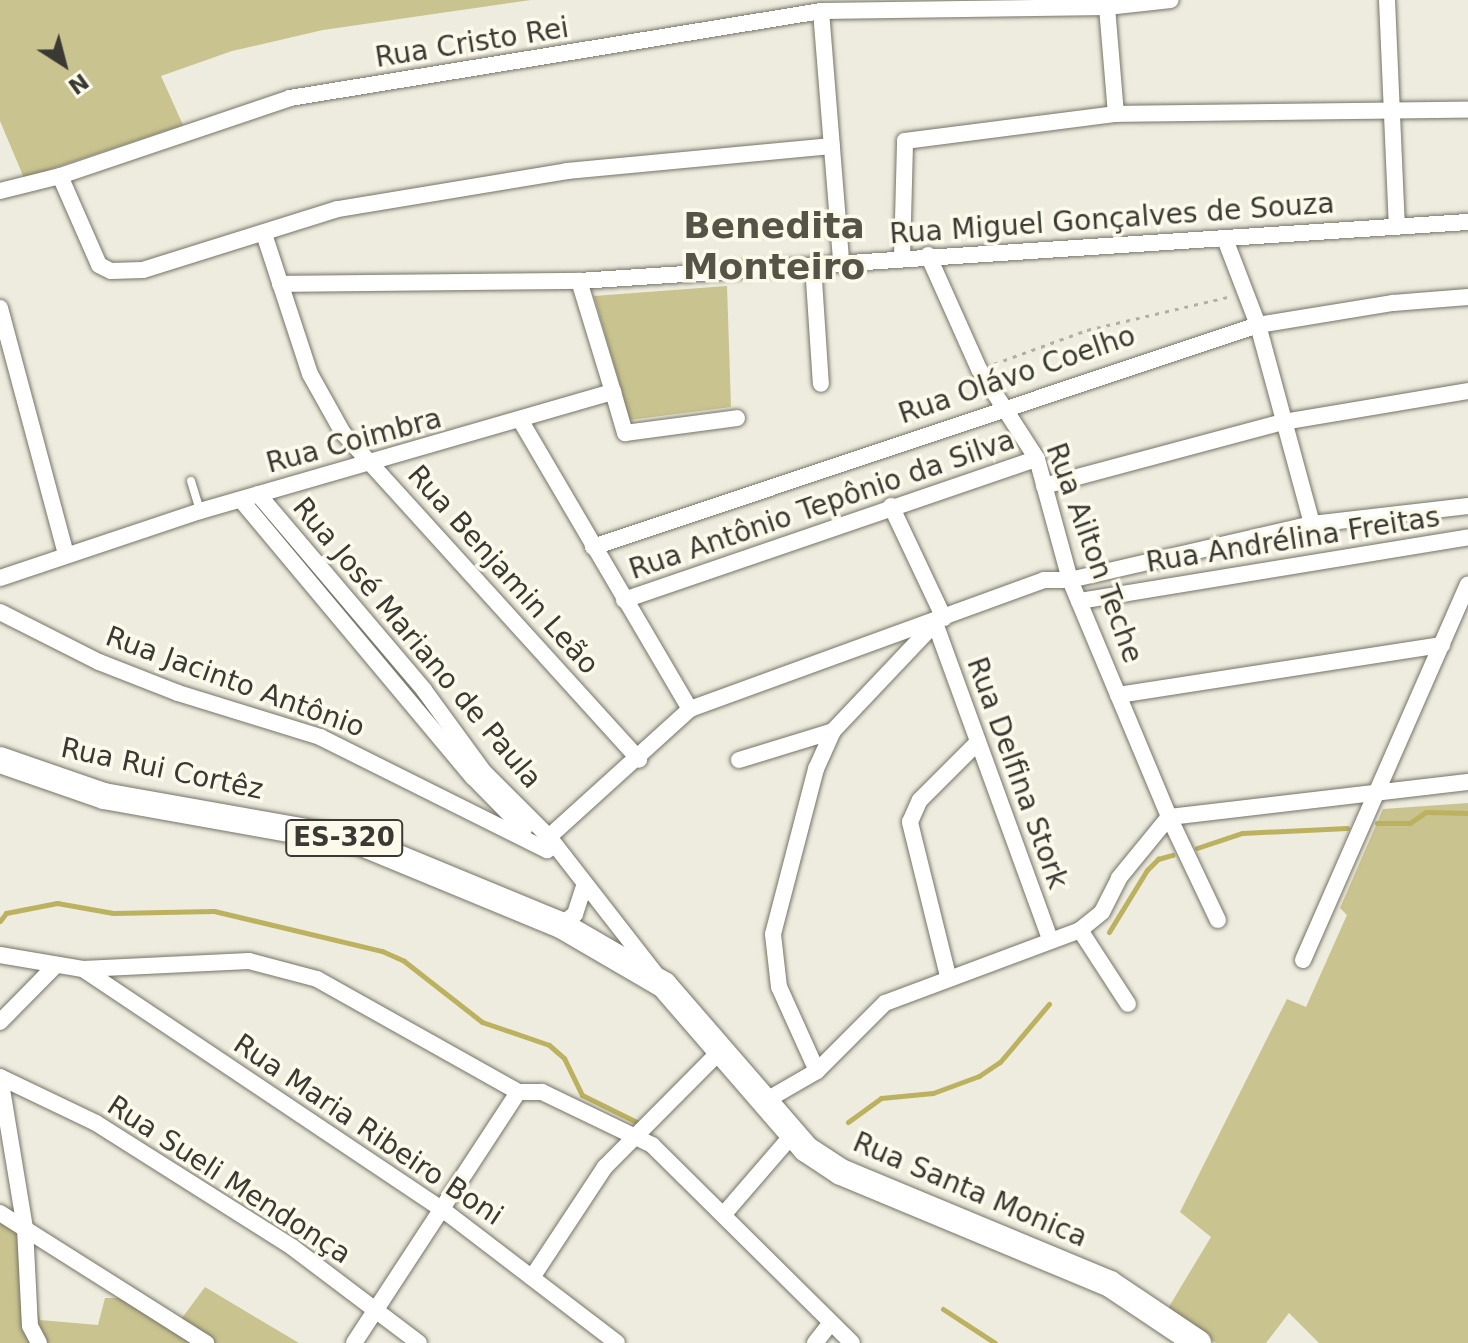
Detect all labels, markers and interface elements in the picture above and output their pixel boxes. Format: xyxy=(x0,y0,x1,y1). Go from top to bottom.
street label: Rua Cristo Rei xyxy=(373,11,571,75)
north arrow xyxy=(24,24,104,104)
text: N xyxy=(64,68,93,99)
street label: Rua Miguel Gonçalves de Souza xyxy=(888,187,1336,251)
district label: Benedita Monteiro xyxy=(683,203,865,288)
street label: Rua Olávo Coelho xyxy=(894,319,1140,431)
street label: Rua Coimbra xyxy=(263,401,445,481)
street label: Rua Antônio Tepônio da Silva xyxy=(625,423,1019,587)
street label: Rua Ailton Teche xyxy=(1039,439,1149,667)
street label: Rua Benjamin Leão xyxy=(400,459,606,681)
street label: Rua José Mariano de Paula xyxy=(286,491,548,795)
street label: Rua Andrélina Freitas xyxy=(1144,500,1442,580)
street label: Rua Jacinto Antônio xyxy=(101,620,369,744)
street label: Rua Delfina Stork xyxy=(960,653,1074,893)
street label: Rua Rui Cortêz xyxy=(58,731,266,807)
road number: ES-320 xyxy=(284,816,404,860)
street label: Rua Maria Ribeiro Boni xyxy=(227,1027,509,1233)
street label: Rua Sueli Mendonça xyxy=(101,1089,357,1271)
street label: Rua Santa Monica xyxy=(848,1125,1092,1255)

